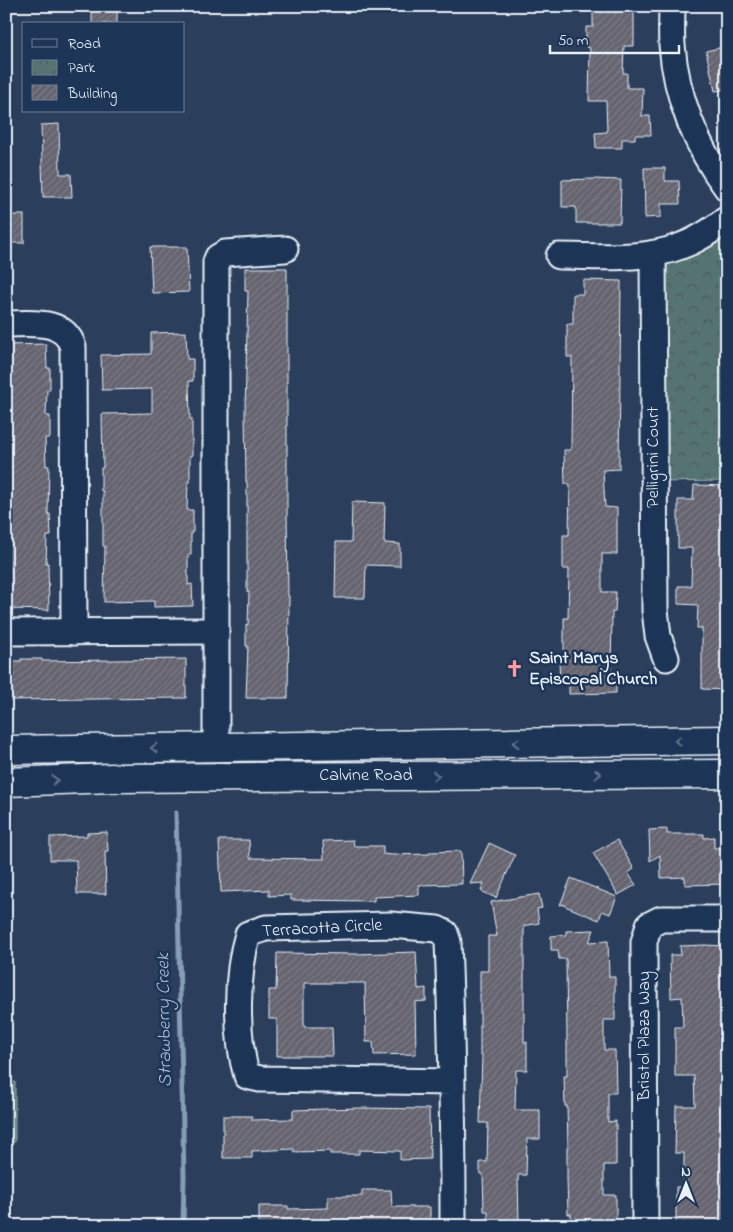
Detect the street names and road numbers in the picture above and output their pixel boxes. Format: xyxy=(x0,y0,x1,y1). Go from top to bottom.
street label: Pelligrini Court xyxy=(641,406,668,508)
street label: Calvine Road xyxy=(319,763,413,789)
street label: Terracotta Circle xyxy=(261,913,384,945)
street label: Bristol Plaza Way xyxy=(632,971,658,1102)

